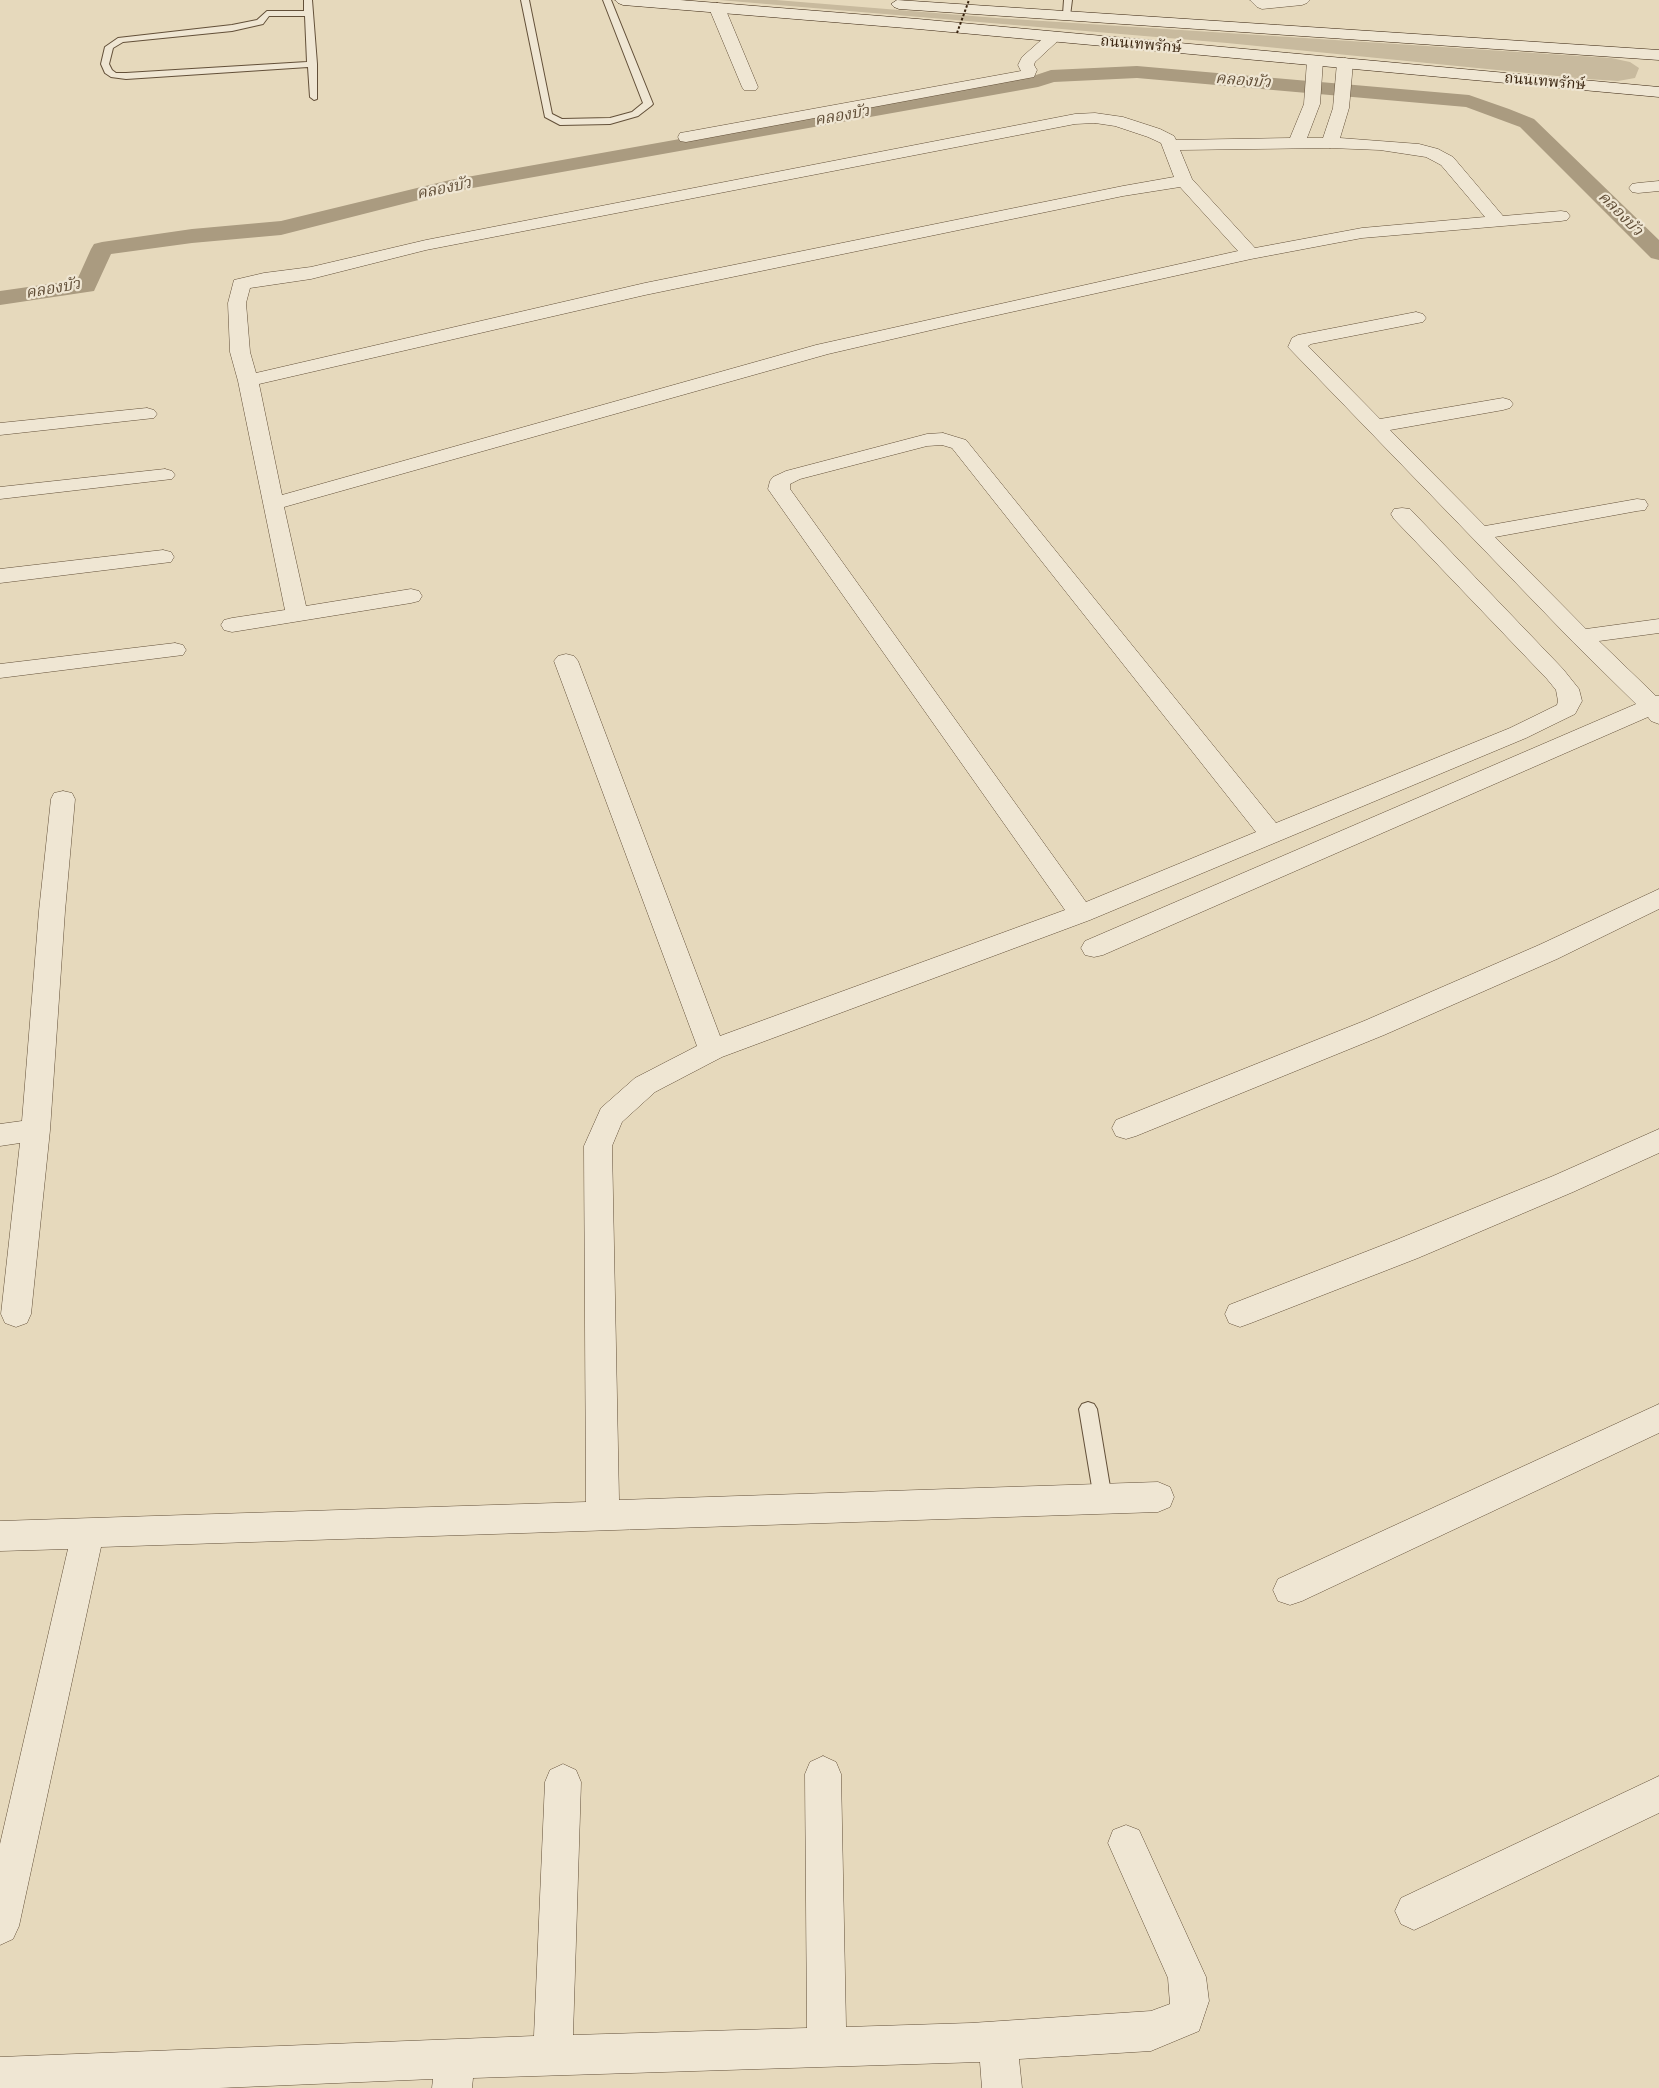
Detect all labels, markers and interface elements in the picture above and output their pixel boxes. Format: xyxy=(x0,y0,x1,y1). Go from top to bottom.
street label: ถนนเทพรักษ์ xyxy=(1100,32,1182,58)
water label: คลองบัว xyxy=(1215,69,1271,93)
street label: ถนนเทพรักษ์ xyxy=(1504,69,1586,95)
water label: คลองบัว xyxy=(813,102,871,130)
water label: คลองบัว xyxy=(415,174,473,204)
water label: คลองบัว xyxy=(1594,188,1646,240)
water label: คลองบัว xyxy=(24,275,82,303)

